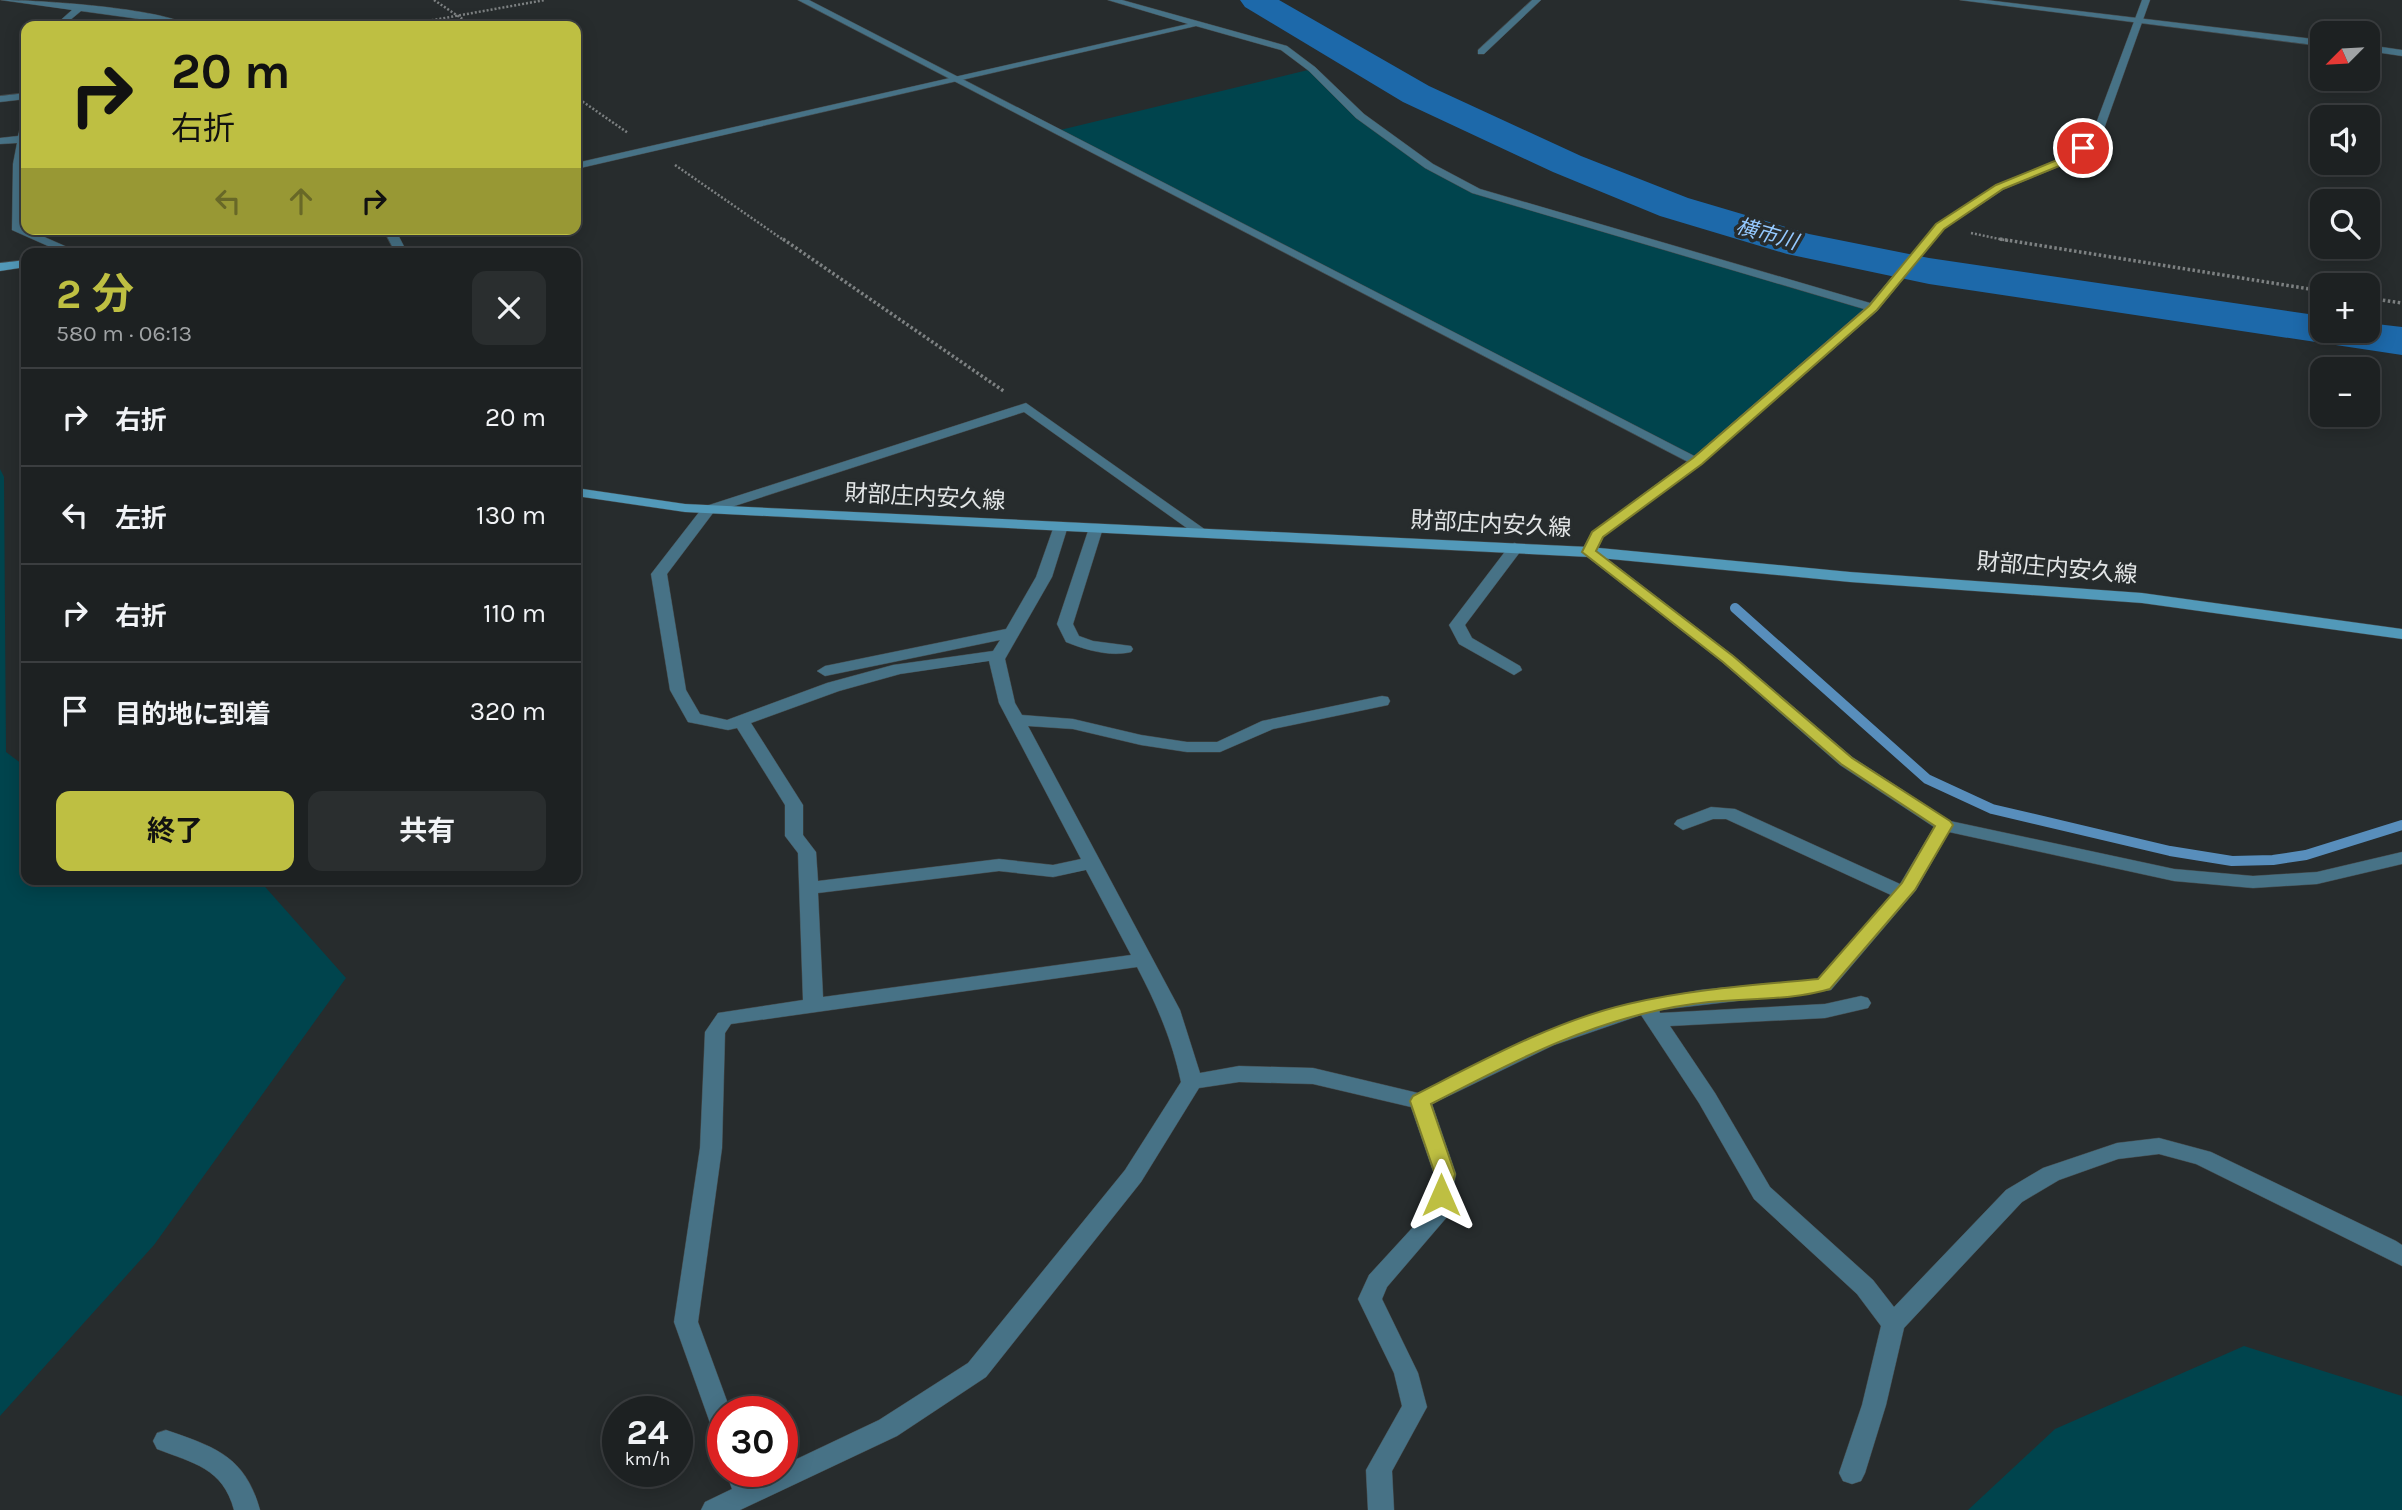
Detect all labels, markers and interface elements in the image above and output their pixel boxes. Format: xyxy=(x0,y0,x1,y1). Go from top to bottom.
north arrow xyxy=(2310,21,2380,91)
map controls xyxy=(2310,21,2380,427)
text: 20 m xyxy=(171,43,291,100)
icon: right xyxy=(56,49,147,140)
button: sound xyxy=(2310,105,2380,175)
text: 右折 xyxy=(171,110,235,147)
pin xyxy=(2053,118,2113,178)
icon: arrive xyxy=(2064,129,2102,167)
icon: left xyxy=(209,182,247,220)
icon: ahead xyxy=(282,182,320,220)
icon: right xyxy=(355,182,393,220)
button: search xyxy=(2310,189,2380,259)
water label: 横市川 xyxy=(1733,214,1803,255)
text: 2 分 xyxy=(56,269,134,319)
button: close xyxy=(472,271,546,345)
button: + xyxy=(2310,273,2380,343)
text: 580 m · 06:13 xyxy=(56,320,192,347)
button: − xyxy=(2310,357,2380,427)
icon: right xyxy=(56,398,94,436)
text: 20 m xyxy=(485,402,546,433)
text: 右折 xyxy=(115,405,167,436)
street label: 財部庄内安久線 xyxy=(844,479,1006,515)
icon: left xyxy=(56,496,94,534)
text: 130 m xyxy=(476,500,546,531)
text: 左折 xyxy=(115,503,167,534)
street label: 財部庄内安久線 xyxy=(1410,506,1572,542)
street label: 財部庄内安久線 xyxy=(1976,548,2138,588)
icon: right xyxy=(56,594,94,632)
text: 110 m xyxy=(483,598,546,629)
text: 右折 xyxy=(115,601,167,632)
icon: arrive xyxy=(56,692,94,730)
text: 320 m xyxy=(470,696,546,727)
text: 目的地に到着 xyxy=(115,699,271,730)
button: 終了 xyxy=(56,791,294,871)
button: 共有 xyxy=(308,791,546,871)
position arrow xyxy=(1404,1158,1478,1232)
speed limit sign: 30 xyxy=(707,1396,798,1487)
text: 24 xyxy=(627,1412,669,1453)
text: km/h xyxy=(625,1448,670,1470)

